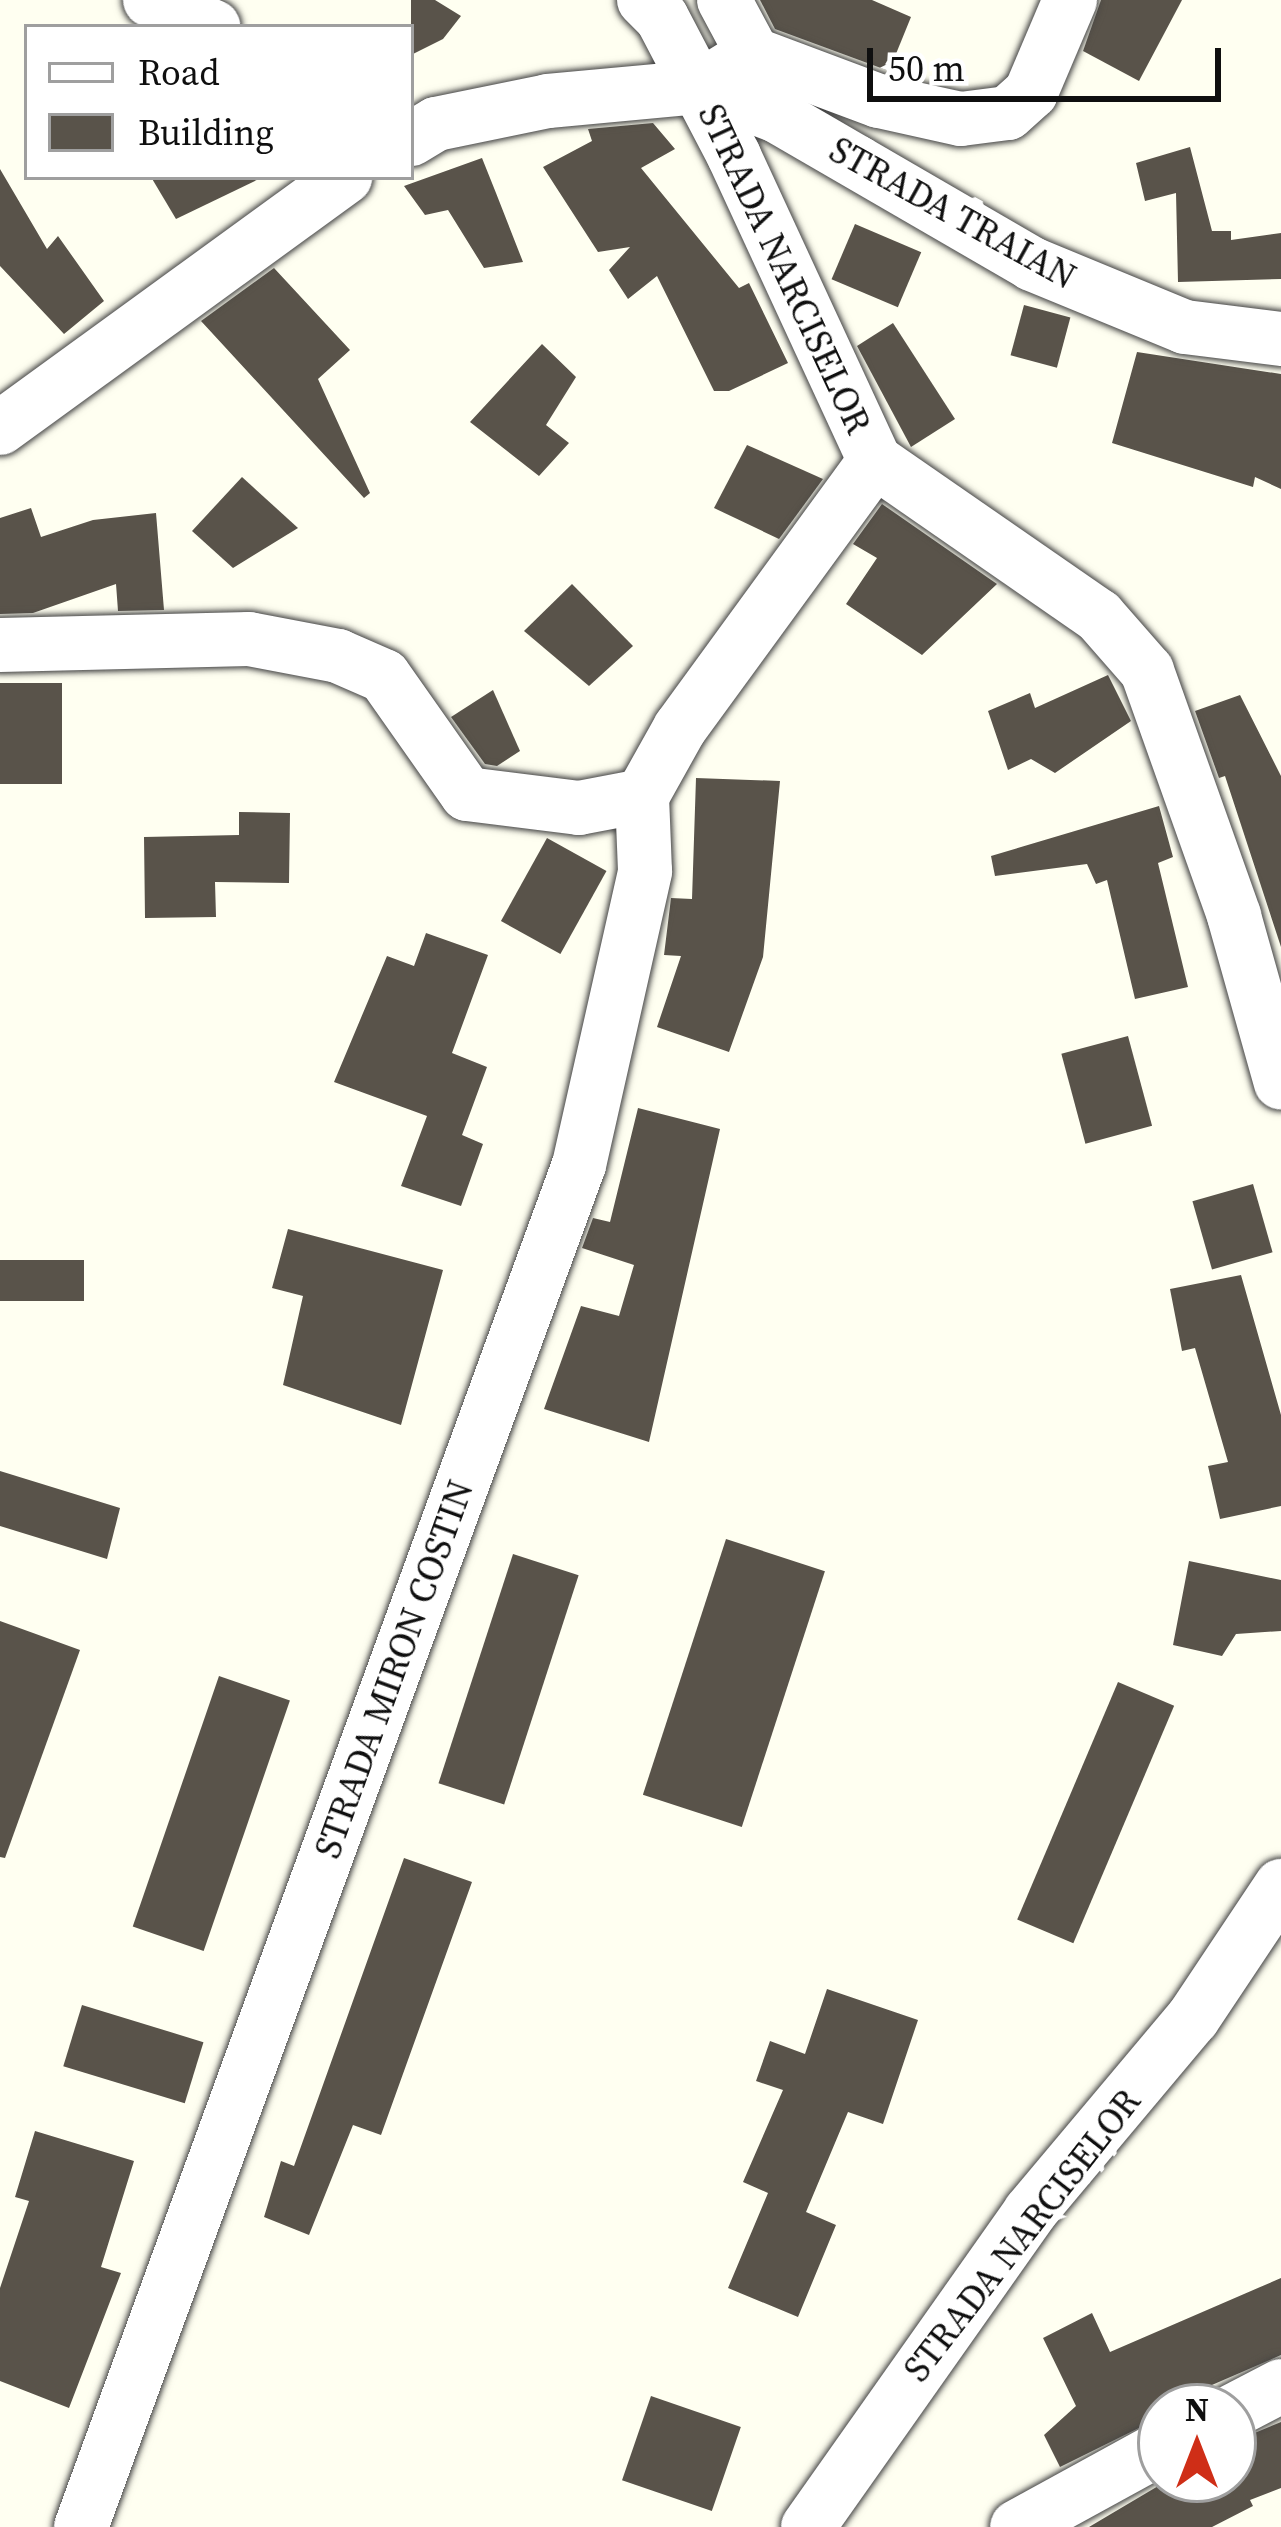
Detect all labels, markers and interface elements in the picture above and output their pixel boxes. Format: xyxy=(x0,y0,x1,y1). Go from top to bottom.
legend xyxy=(24,24,414,180)
scale bar xyxy=(873,24,1227,98)
text: 50 m xyxy=(888,44,965,93)
text: Road xyxy=(138,48,220,97)
street label: STRADA NARCISELOR xyxy=(690,97,880,441)
text: Building xyxy=(138,108,274,157)
street label: STRADA TRAIAN xyxy=(822,127,1084,299)
street label: STRADA MIRON COSTIN xyxy=(306,1474,482,1864)
street label: STRADA NARCISELOR xyxy=(895,2080,1149,2390)
north arrow xyxy=(1137,2383,1257,2503)
text: N xyxy=(1185,2387,1209,2432)

